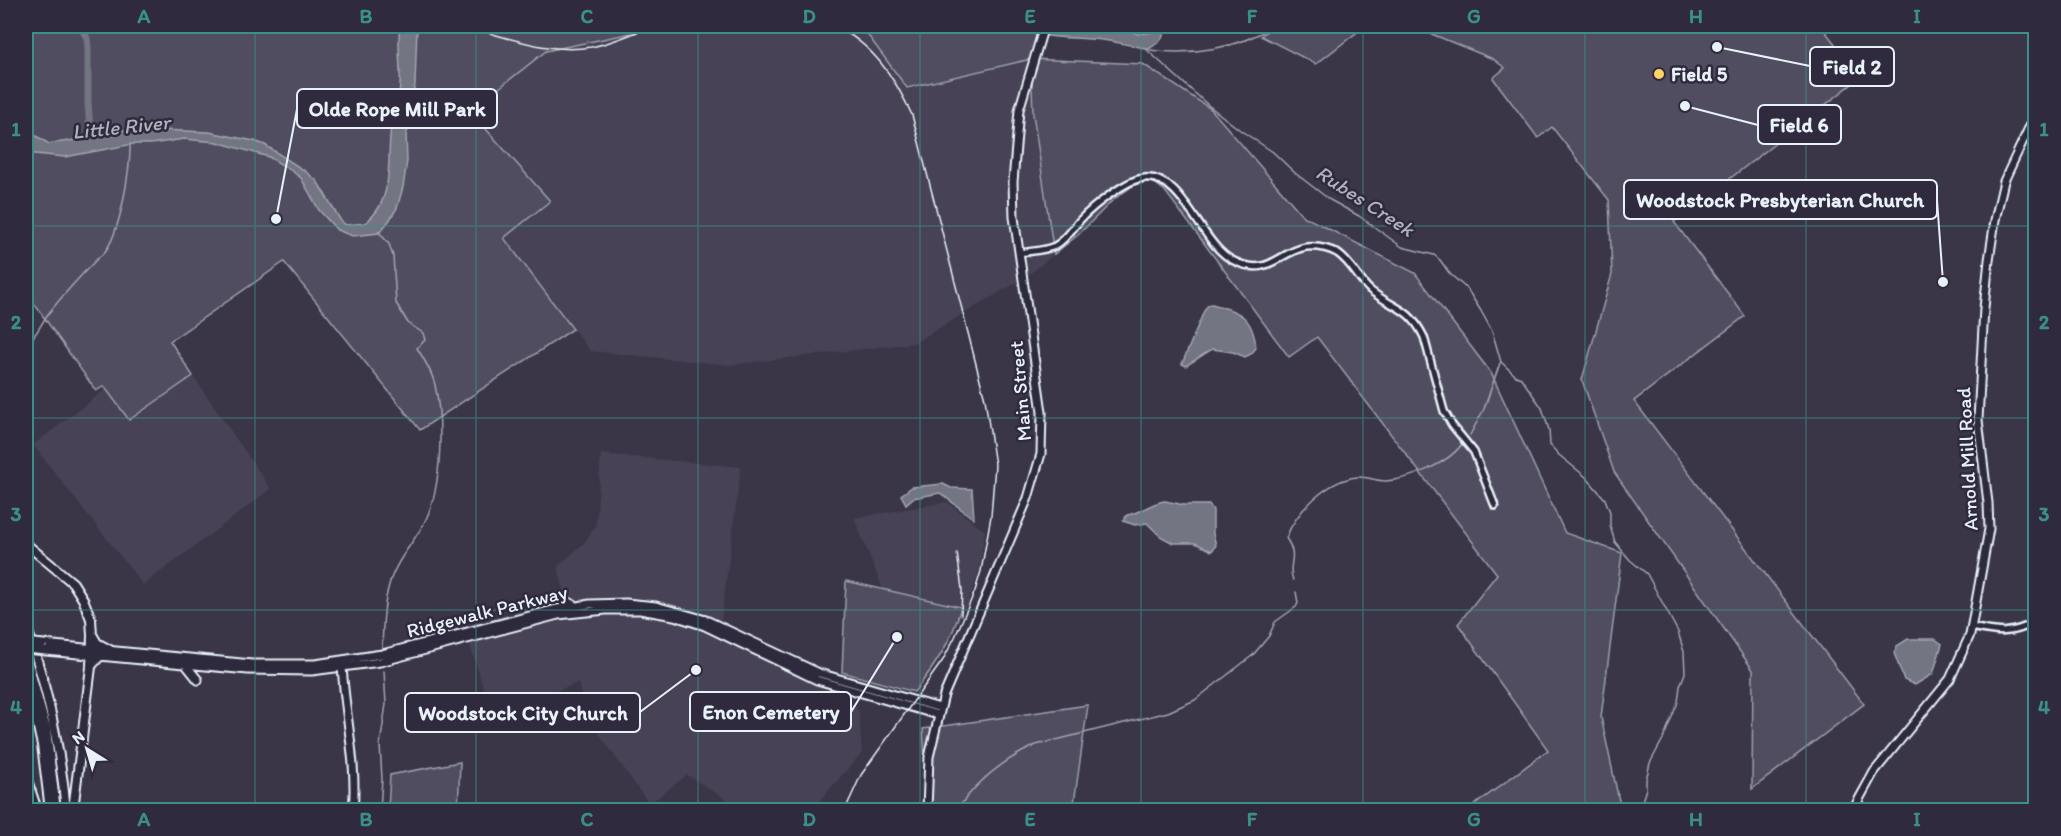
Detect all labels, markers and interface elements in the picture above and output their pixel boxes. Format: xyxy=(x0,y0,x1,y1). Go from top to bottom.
text: A xyxy=(137,4,151,28)
text: B xyxy=(360,4,373,28)
text: C xyxy=(581,4,594,28)
text: D xyxy=(802,4,816,28)
text: E xyxy=(1024,4,1036,28)
text: F xyxy=(1247,4,1258,28)
text: G xyxy=(1467,4,1481,28)
text: H xyxy=(1689,4,1703,28)
text: I xyxy=(1913,4,1921,28)
callout: Field 2 xyxy=(1810,47,1894,86)
text: Field 2 xyxy=(1822,54,1882,79)
place label: Field 5 xyxy=(1671,62,1728,86)
marker: Field 5 xyxy=(1652,67,1666,81)
callout: Olde Rope Mill Park xyxy=(297,89,497,128)
text: Olde Rope Mill Park xyxy=(308,96,487,122)
callout: Field 6 xyxy=(1758,105,1841,144)
water label: Little River xyxy=(71,109,174,144)
text: Field 6 xyxy=(1769,112,1829,137)
text: 1 xyxy=(11,117,21,141)
text: 1 xyxy=(2039,117,2049,141)
water label: Rubes Creek xyxy=(1311,160,1420,242)
callout: Woodstock Presbyterian Church xyxy=(1624,180,1937,219)
text: Woodstock Presbyterian Church xyxy=(1636,187,1925,213)
text: 2 xyxy=(11,310,22,334)
text: 2 xyxy=(2039,310,2050,334)
street label: Main Street xyxy=(1004,340,1036,442)
street label: Arnold Mill Road xyxy=(1951,387,1983,531)
text: 3 xyxy=(11,502,22,526)
text: 3 xyxy=(2039,502,2050,526)
street label: Ridgewalk Parkway xyxy=(404,579,570,643)
callout: Enon Cemetery xyxy=(690,692,851,731)
callout: Woodstock City Church xyxy=(405,693,640,732)
text: 4 xyxy=(10,695,22,719)
text: 4 xyxy=(2038,695,2050,719)
text: Enon Cemetery xyxy=(703,699,841,725)
text: Woodstock City Church xyxy=(418,700,628,726)
north arrow xyxy=(57,719,117,779)
text: N xyxy=(68,727,88,748)
text: A xyxy=(137,807,151,831)
text: B xyxy=(360,807,373,831)
text: C xyxy=(581,807,594,831)
text: D xyxy=(802,807,816,831)
text: E xyxy=(1024,807,1036,831)
text: F xyxy=(1247,807,1258,831)
text: G xyxy=(1467,807,1481,831)
text: H xyxy=(1689,807,1703,831)
text: I xyxy=(1913,807,1921,831)

